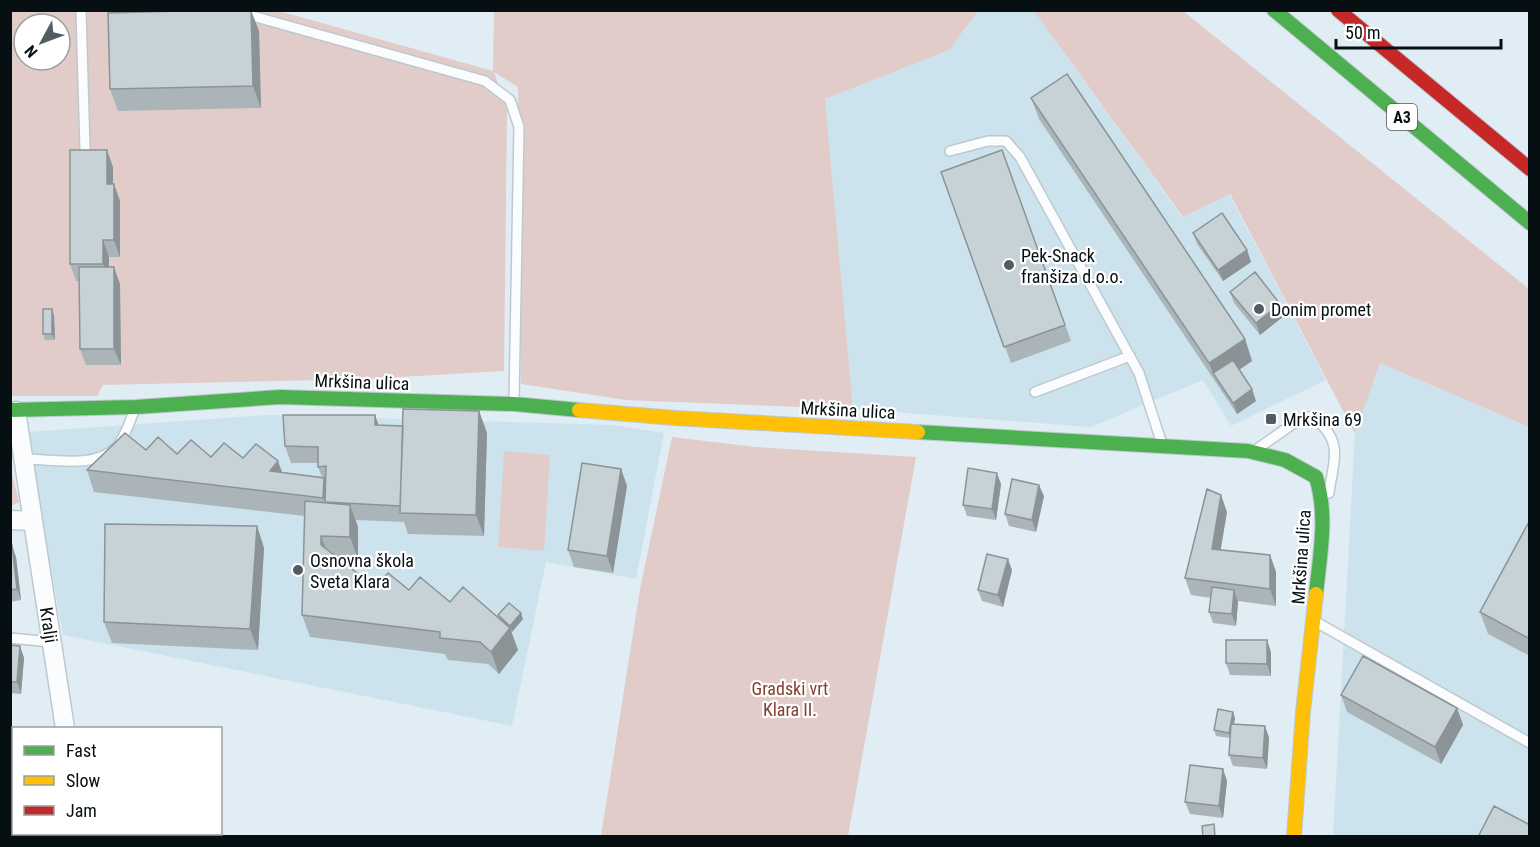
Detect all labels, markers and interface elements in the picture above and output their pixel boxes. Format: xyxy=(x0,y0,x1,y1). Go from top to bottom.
north arrow xyxy=(12,12,72,72)
scale bar xyxy=(1336,12,1501,50)
text: 50 m xyxy=(1345,22,1380,43)
text: N xyxy=(21,42,41,61)
road number: A3 xyxy=(1387,104,1417,130)
place label: Pek-Snack franšiza d.o.o. xyxy=(1021,245,1123,287)
marker: Pek-Snack franšiza d.o.o. xyxy=(1002,258,1016,272)
place label: Donim promet xyxy=(1271,299,1371,320)
marker: Donim promet xyxy=(1252,302,1266,316)
street label: Mrkšina ulica xyxy=(314,370,410,394)
street label: Mrkšina ulica xyxy=(800,397,896,423)
place label: Mrkšina 69 xyxy=(1283,409,1362,430)
marker: Mrkšina 69 xyxy=(1264,412,1278,426)
street label: Mrkšina ulica xyxy=(1287,509,1315,605)
place label: Osnovna škola Sveta Klara xyxy=(310,550,414,592)
marker: Osnovna škola Sveta Klara xyxy=(291,563,305,577)
street label: Kralji xyxy=(36,606,62,644)
park label: Gradski vrt Klara II. xyxy=(752,678,828,720)
legend xyxy=(12,727,222,835)
text: Fast xyxy=(66,740,97,761)
text: Slow xyxy=(66,770,101,791)
text: Jam xyxy=(66,800,97,821)

